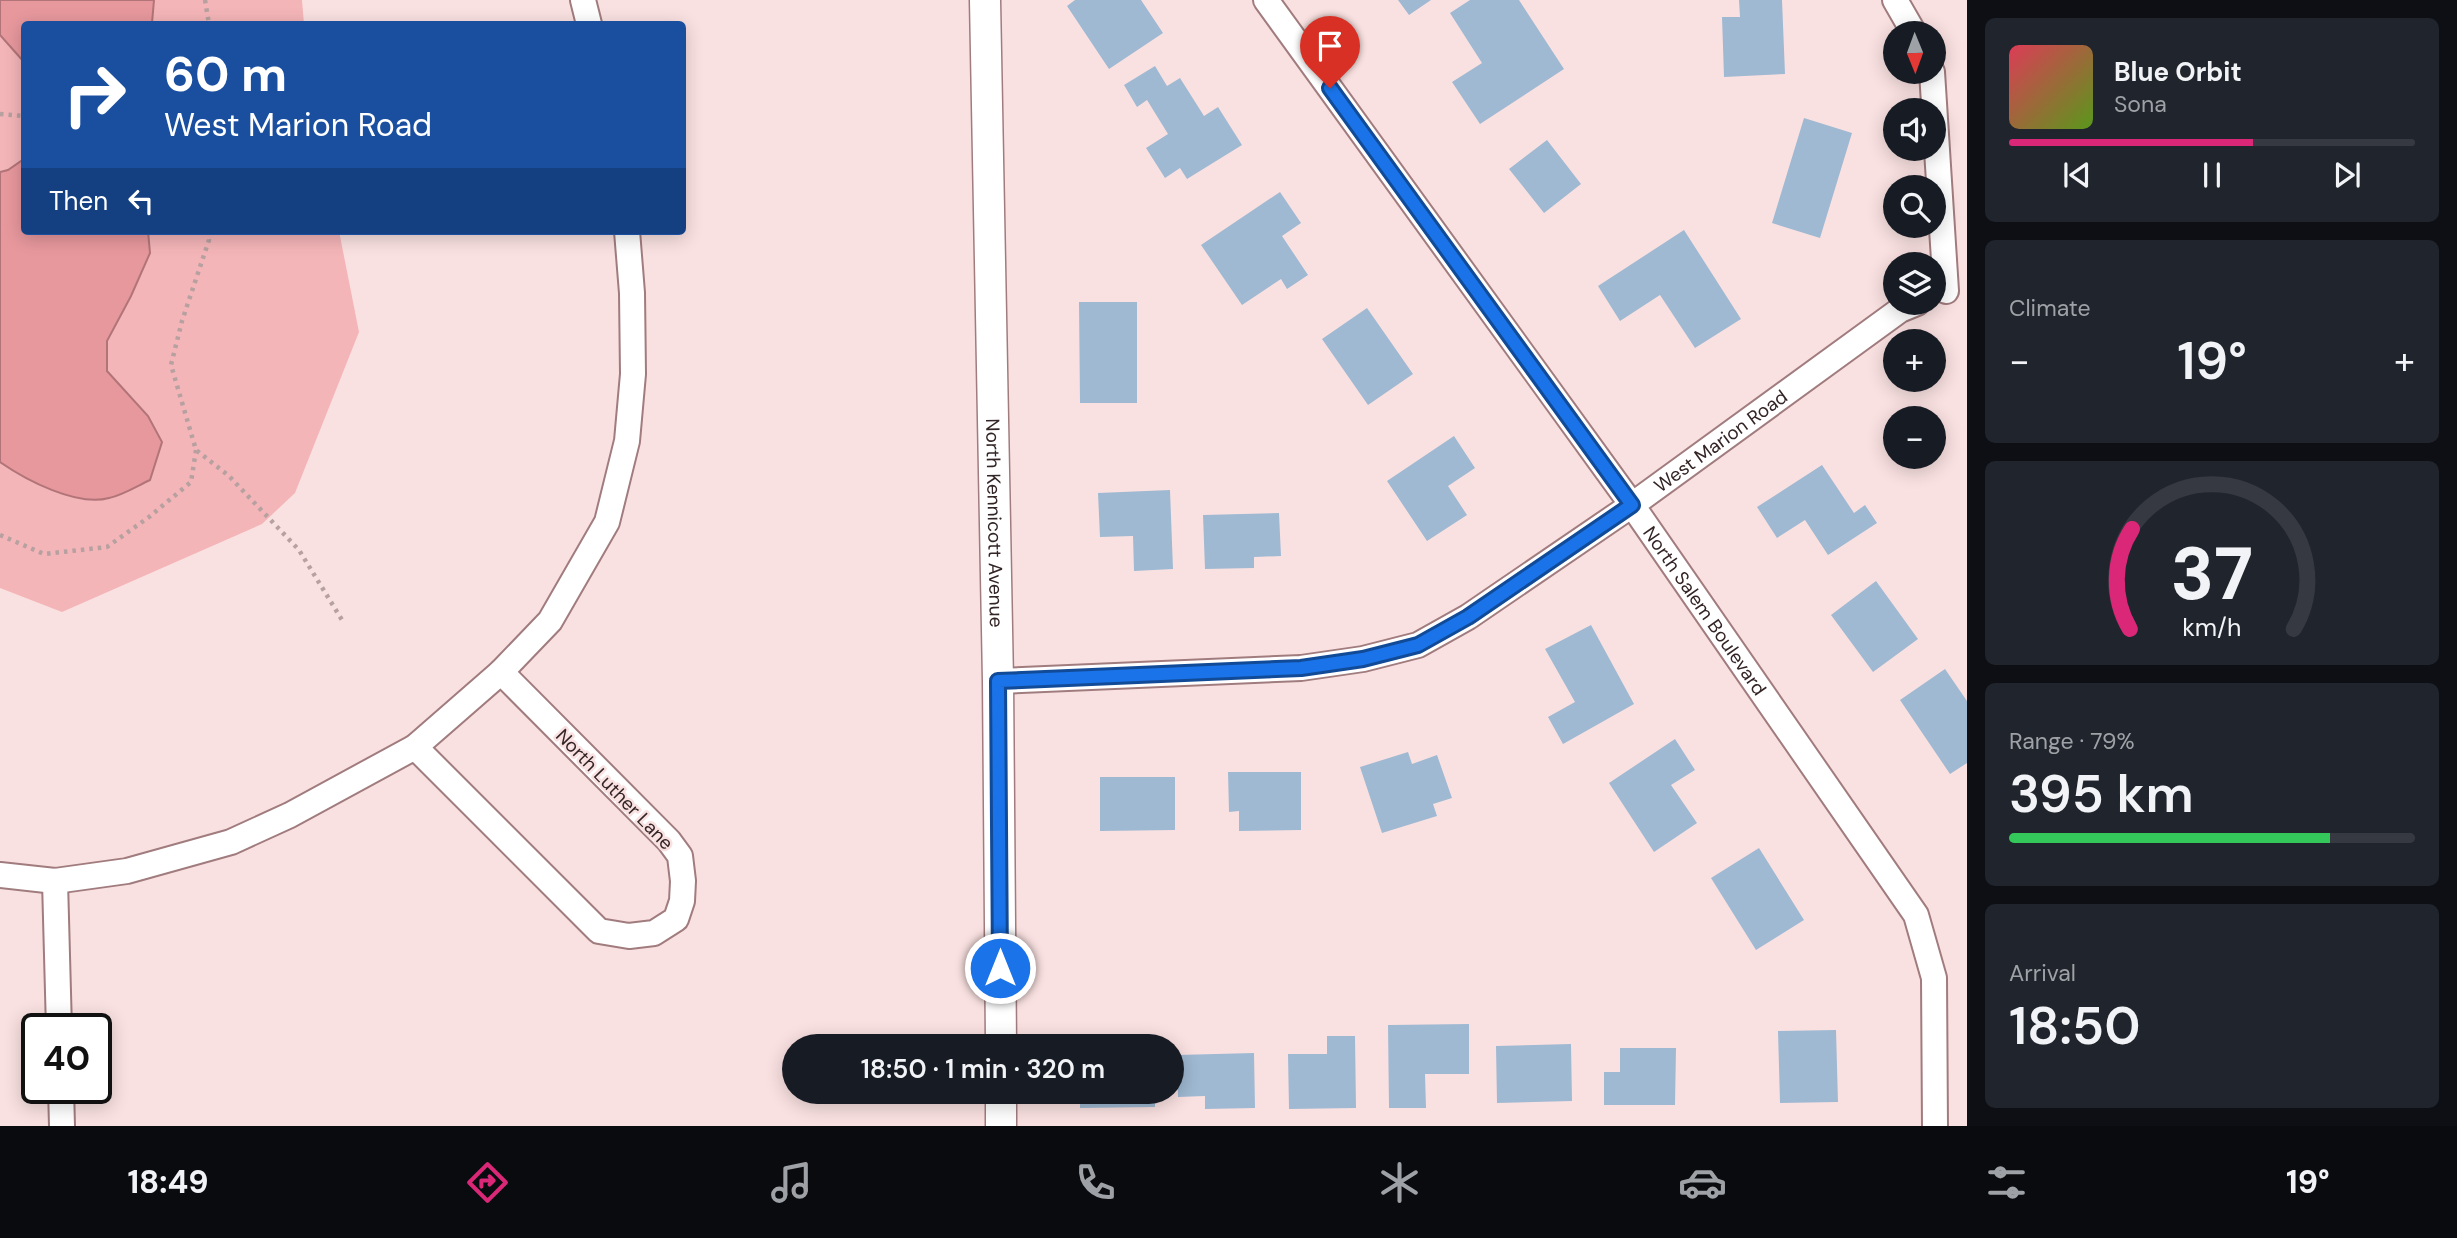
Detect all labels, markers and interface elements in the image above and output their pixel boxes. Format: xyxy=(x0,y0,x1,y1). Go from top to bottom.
pin xyxy=(1300,16,1360,88)
north arrow xyxy=(1883,21,1946,84)
map controls xyxy=(1883,21,1946,469)
icon: arrive xyxy=(1311,27,1349,65)
text: 60 m xyxy=(164,42,287,106)
icon: right xyxy=(49,49,140,140)
text: Blue Orbit xyxy=(2114,55,2242,89)
text: Sona xyxy=(2114,89,2167,119)
button: sound xyxy=(1883,98,1946,161)
text: West Marion Road xyxy=(164,104,432,146)
icon: previous xyxy=(2058,156,2096,194)
icon: pause xyxy=(2193,156,2231,194)
icon: next xyxy=(2328,156,2366,194)
button: search xyxy=(1883,175,1946,238)
icon: left xyxy=(122,182,160,220)
text: Then xyxy=(49,184,108,218)
button: layers xyxy=(1883,252,1946,315)
text: Climate xyxy=(2009,293,2091,323)
text: 19° xyxy=(2177,327,2247,395)
button: + xyxy=(1883,329,1946,392)
text: − xyxy=(2009,336,2030,386)
text: + xyxy=(2394,336,2415,386)
street label: West Marion Road xyxy=(1649,384,1793,498)
button: − xyxy=(1883,406,1946,469)
street label: North Kennicott Avenue xyxy=(980,418,1009,628)
street label: North Salem Boulevard xyxy=(1637,521,1772,700)
text: 37 xyxy=(2171,527,2253,622)
text: km/h xyxy=(2182,611,2242,644)
street label: North Luther Lane xyxy=(550,723,679,855)
text: Range · 79% xyxy=(2009,726,2135,756)
text: 395 km xyxy=(2009,760,2194,828)
position arrow xyxy=(963,931,1037,1005)
text: Arrival xyxy=(2009,958,2076,988)
text: 18:50 xyxy=(2009,992,2140,1060)
speed limit sign: 40 xyxy=(21,1013,112,1104)
text: 18:50 · 1 min · 320 m xyxy=(861,1052,1105,1086)
icon: directions xyxy=(463,1158,512,1207)
icon: music xyxy=(767,1158,816,1207)
icon: phone xyxy=(1071,1158,1120,1207)
icon: climate xyxy=(1375,1158,1424,1207)
icon: car xyxy=(1678,1158,1727,1207)
icon: filters xyxy=(1982,1158,2031,1207)
text: 18:49 xyxy=(127,1161,209,1203)
text: 19° xyxy=(2286,1161,2330,1203)

